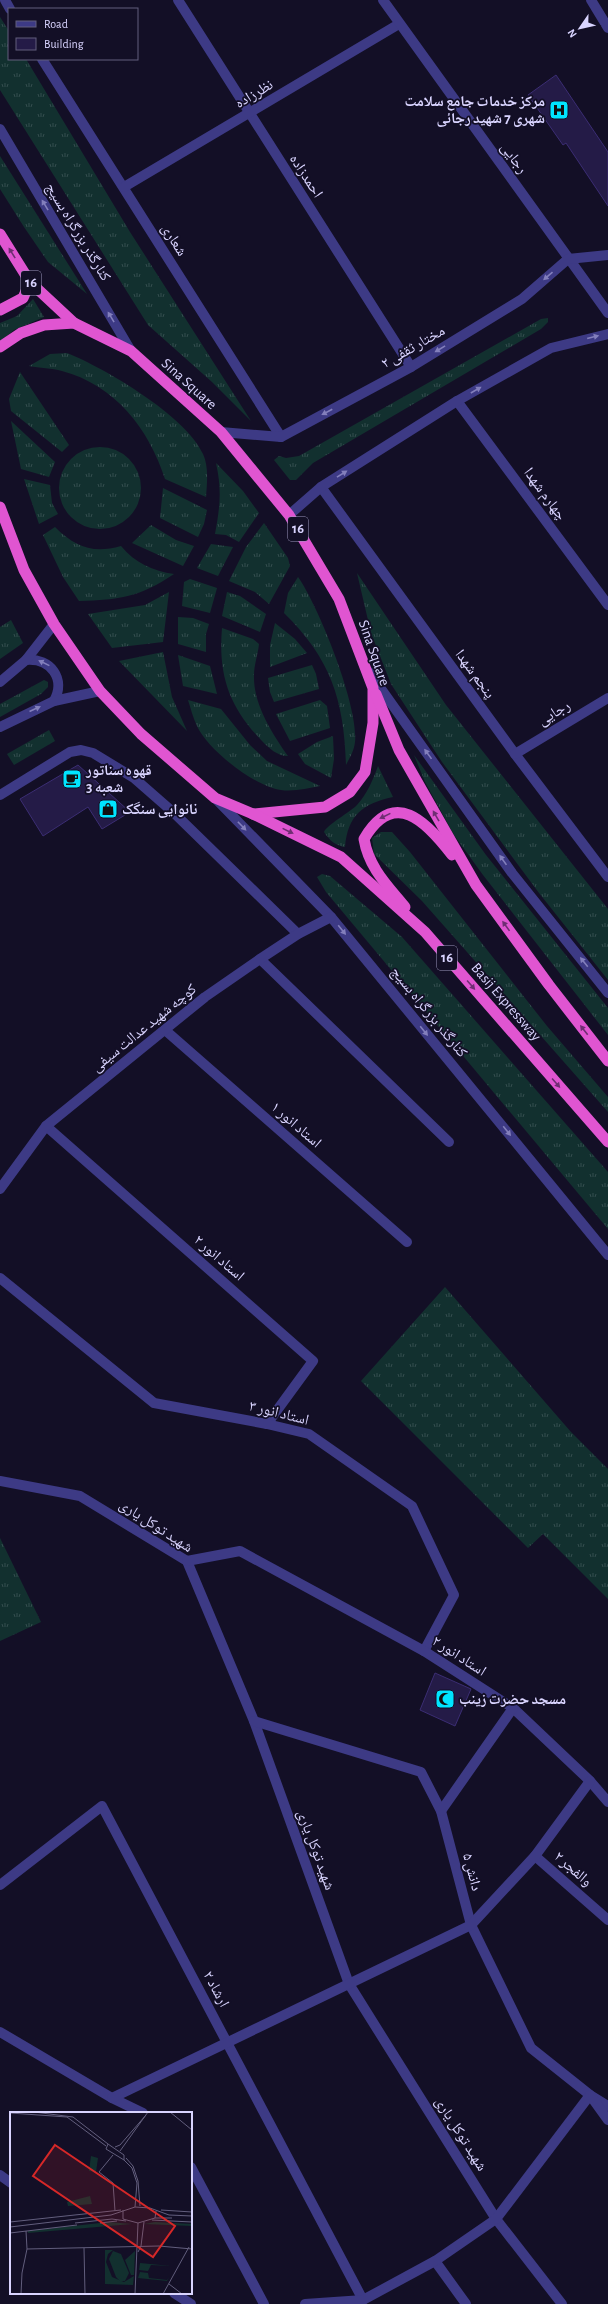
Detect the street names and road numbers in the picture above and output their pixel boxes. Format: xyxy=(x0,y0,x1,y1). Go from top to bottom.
street label: نظرزاده xyxy=(232,77,276,112)
street label: رجایی xyxy=(496,140,530,178)
street label: احمدزاده xyxy=(286,152,325,201)
street label: کنارگذر بزرگراه بسیج xyxy=(41,180,113,285)
street label: شعاری xyxy=(157,221,190,260)
road number: 16 xyxy=(21,271,41,295)
street label: مختار ثقفی ۲ xyxy=(379,323,448,373)
street label: Sina Square xyxy=(159,356,220,413)
street label: چهارم شهدا xyxy=(519,465,569,525)
road number: 16 xyxy=(288,517,308,541)
street label: Sina Square xyxy=(356,618,392,688)
street label: پنجم شهدا xyxy=(451,647,498,702)
street label: رجایی xyxy=(535,698,574,730)
road number: 16 xyxy=(437,946,457,970)
street label: Basij Expressway xyxy=(468,960,544,1044)
street label: کنارگذر بزرگراه بسیج xyxy=(386,964,470,1061)
street label: کوچه شهید عدالت سیفی xyxy=(89,981,201,1076)
street label: استاد انور ۱ xyxy=(267,1099,324,1151)
street label: استاد انور ۲ xyxy=(190,1232,247,1284)
street label: استاد انور ۳ xyxy=(247,1398,310,1429)
street label: شهید توکل یاری xyxy=(115,1497,196,1557)
street label: استاد انور ۲ xyxy=(429,1633,489,1680)
street label: شهید توکل یاری xyxy=(293,1808,338,1893)
street label: والفجر ۲ xyxy=(550,1849,595,1890)
street label: دانش ۵ xyxy=(458,1852,484,1893)
street label: ارشاد ۲ xyxy=(199,1968,232,2010)
street label: شهید توکل یاری xyxy=(431,2094,490,2175)

